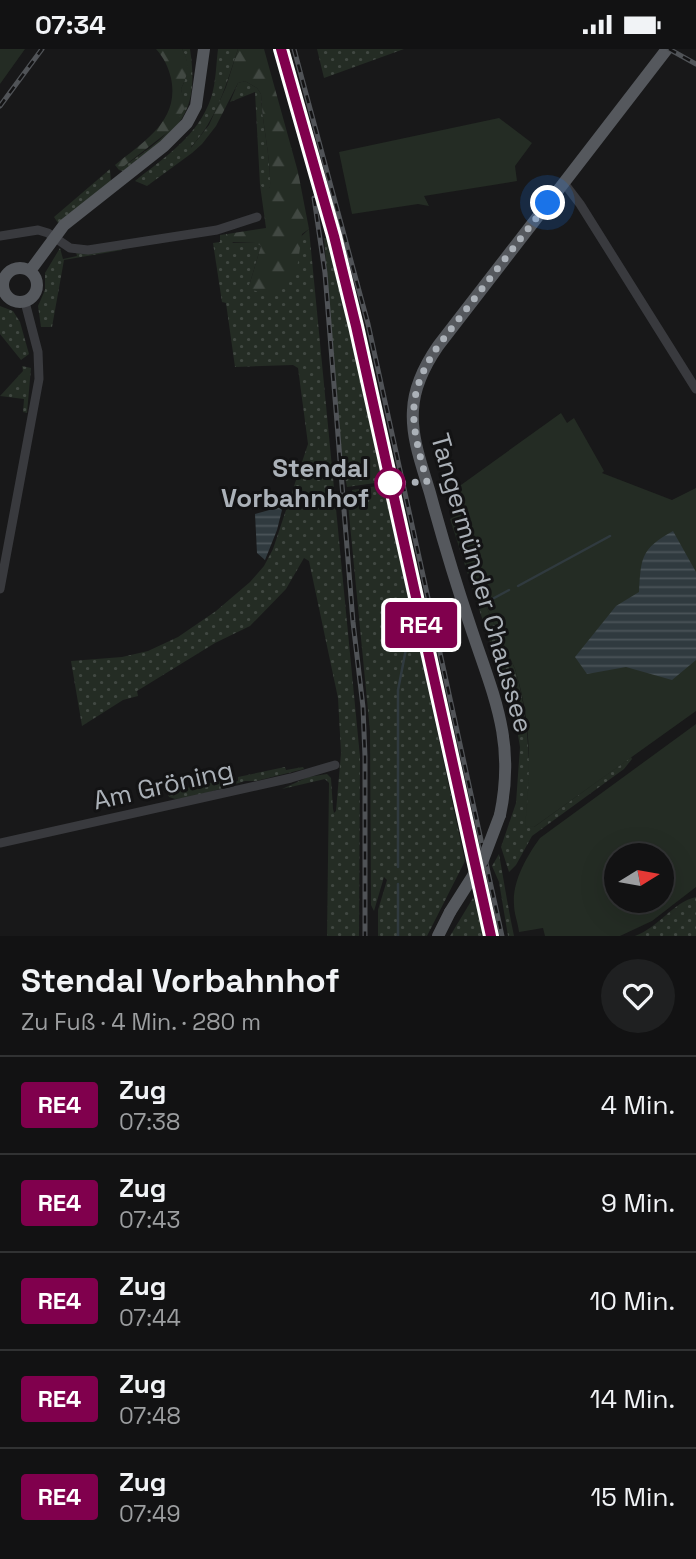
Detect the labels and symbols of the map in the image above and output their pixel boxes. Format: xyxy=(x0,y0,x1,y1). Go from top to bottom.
your location xyxy=(530,185,565,220)
street label: Tangermünder Chaussee xyxy=(423,429,541,737)
place label: Stendal Vorbahnhof xyxy=(221,451,369,515)
marker: Stendal Vorbahnhof xyxy=(375,468,405,498)
line badge: RE4 xyxy=(381,602,461,648)
street label: Am Gröning xyxy=(90,752,236,818)
north arrow xyxy=(604,843,674,913)

